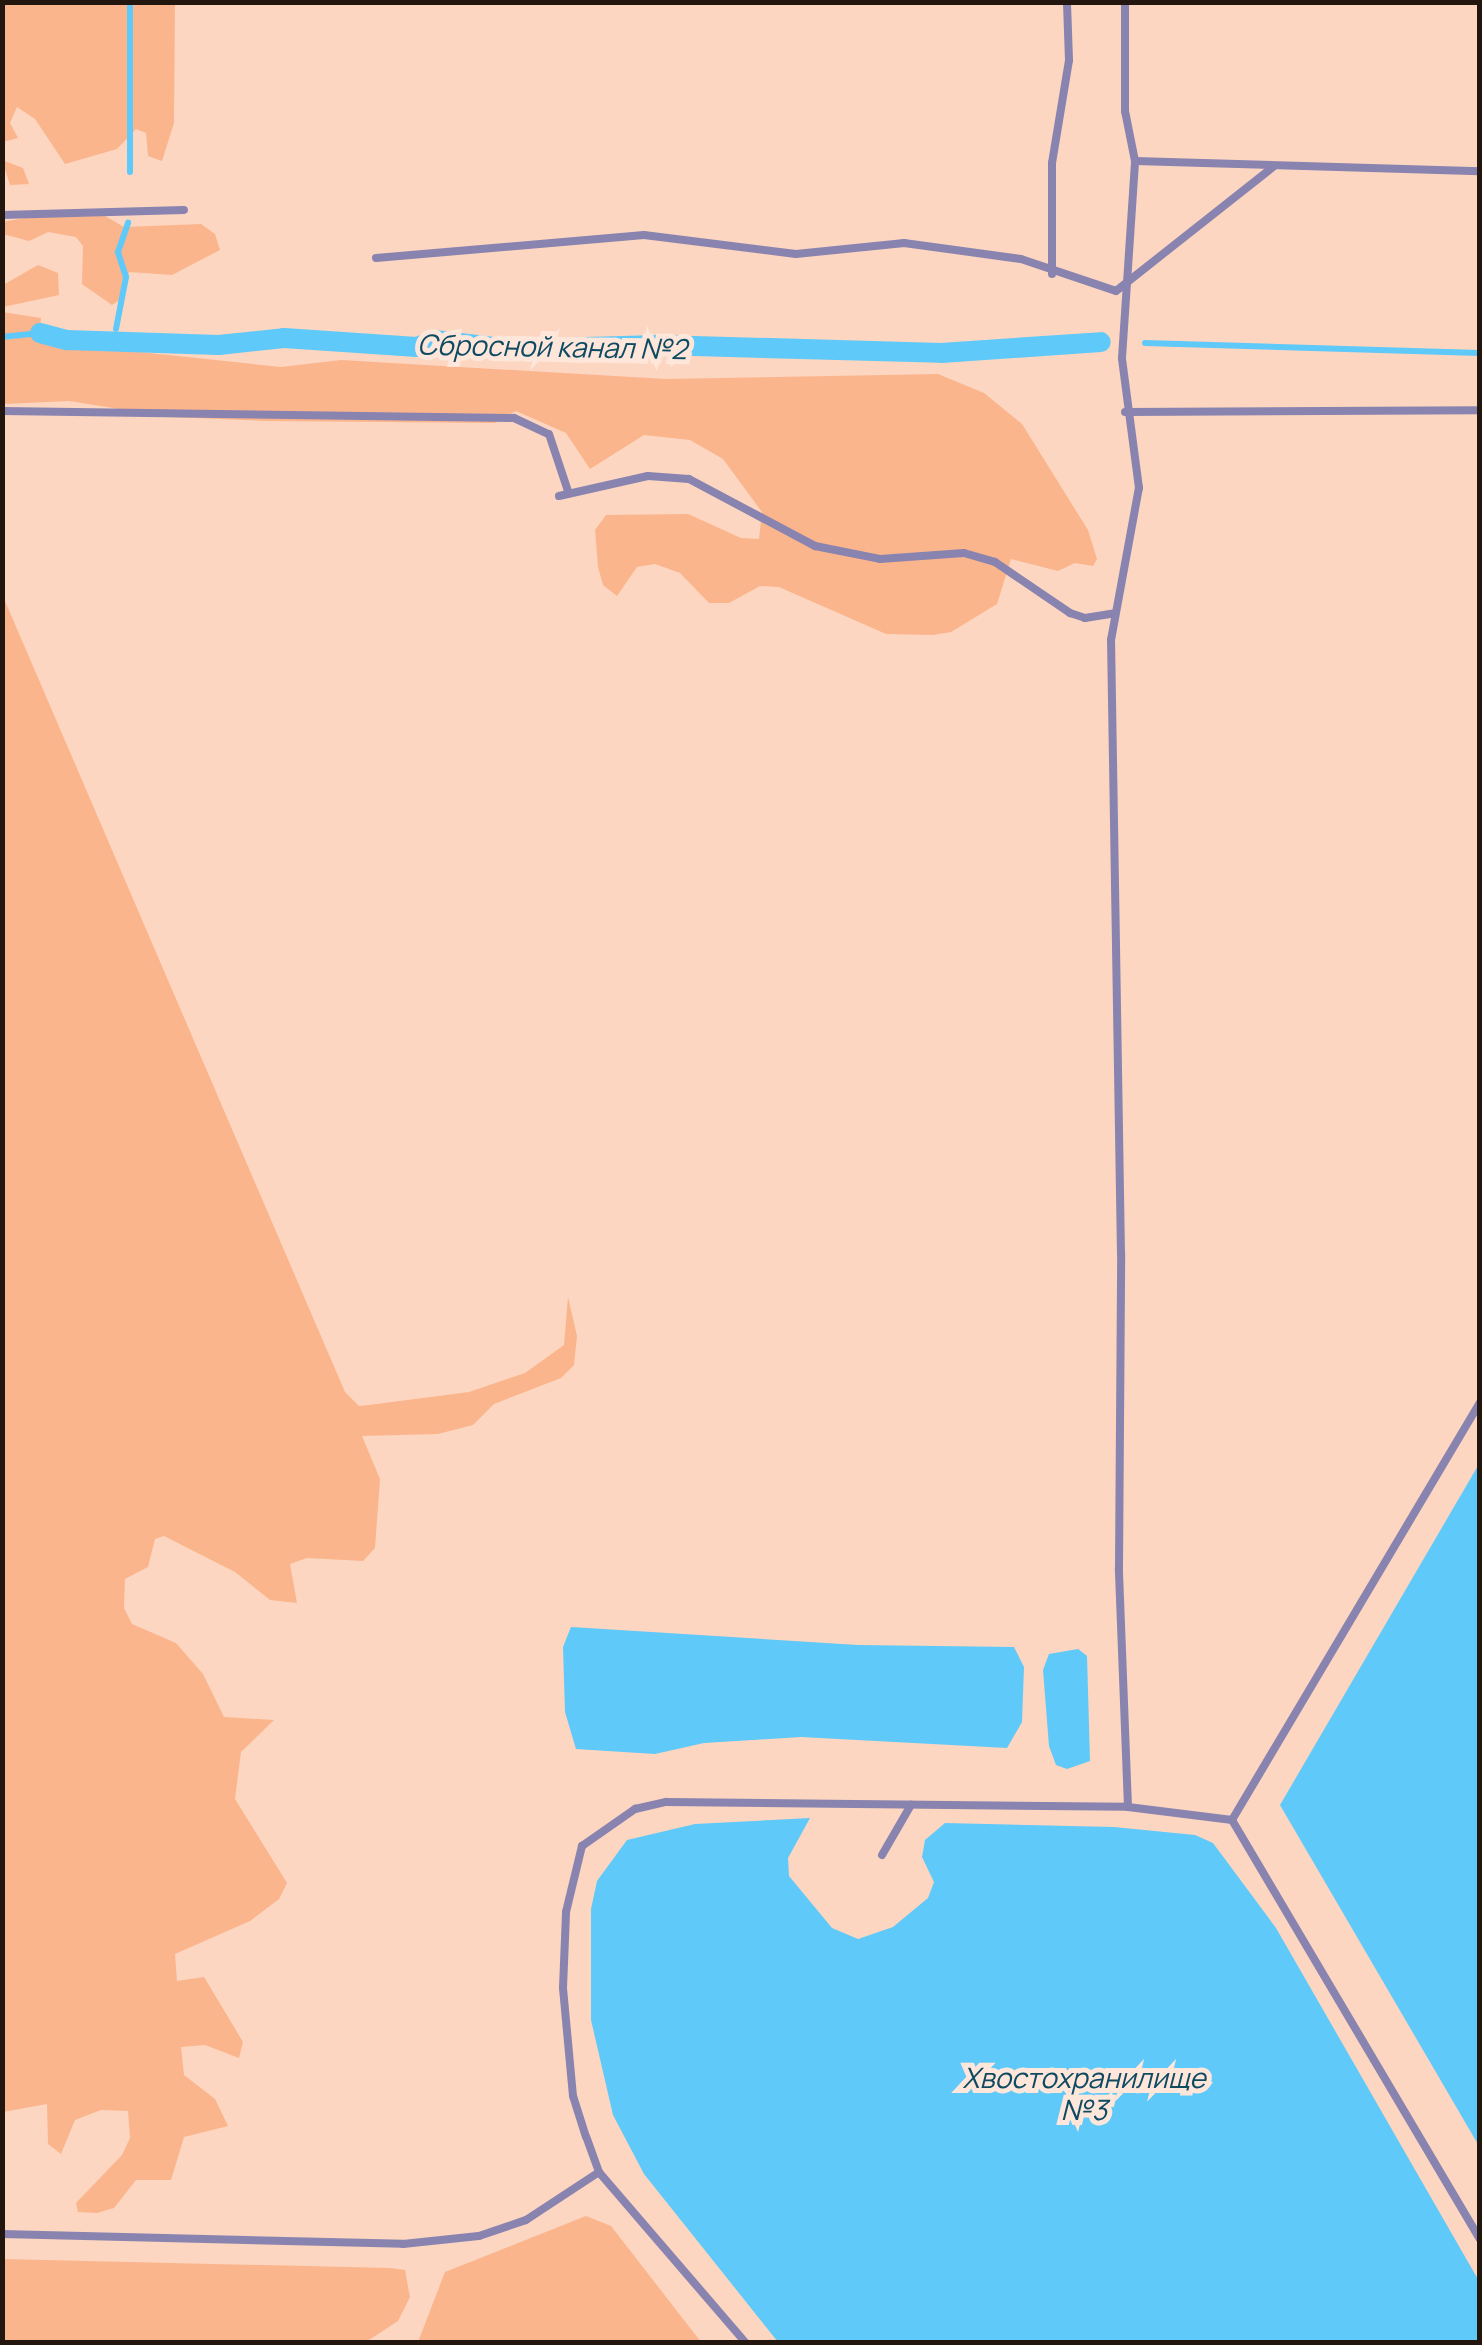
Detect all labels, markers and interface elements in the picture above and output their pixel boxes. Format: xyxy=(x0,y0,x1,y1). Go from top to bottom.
water label: Сбросной канал №2 xyxy=(417,327,687,365)
water label: Хвостохранилище №3 xyxy=(962,2060,1206,2126)

